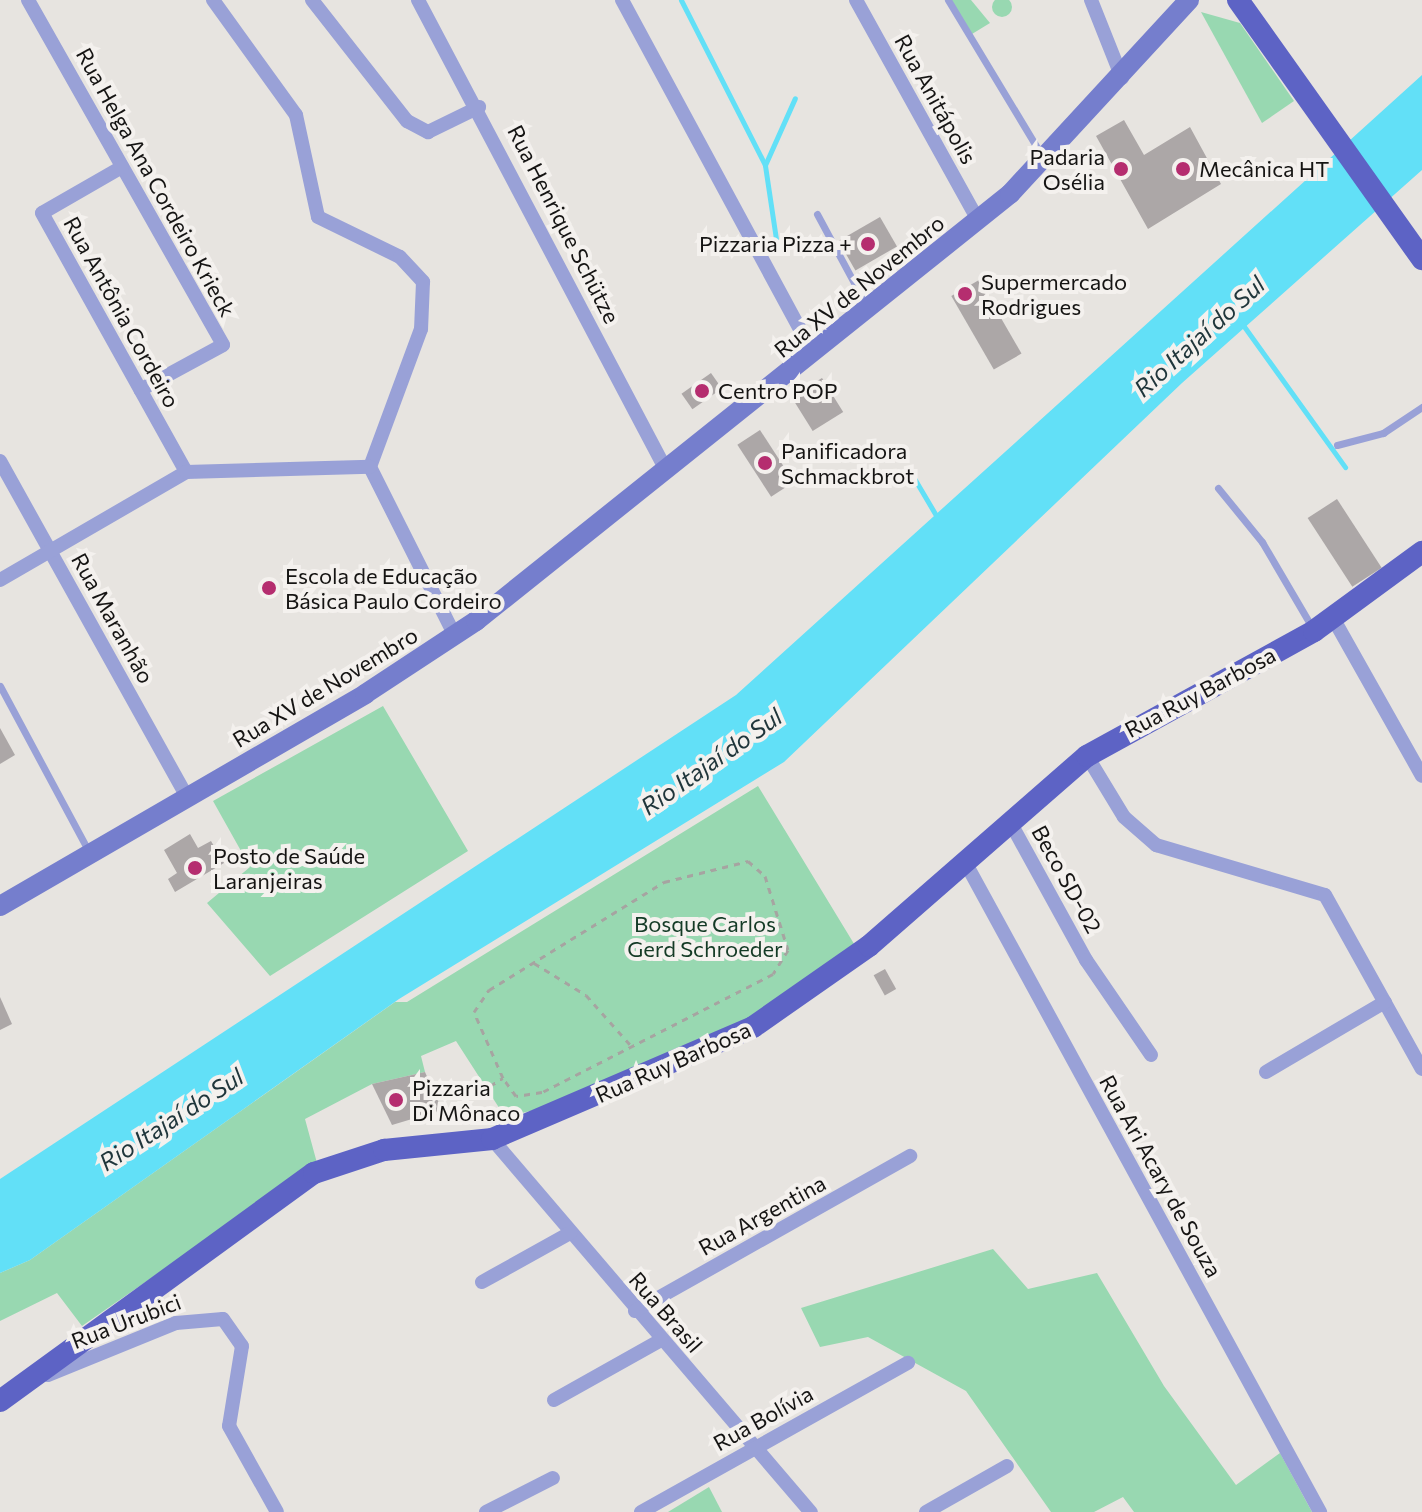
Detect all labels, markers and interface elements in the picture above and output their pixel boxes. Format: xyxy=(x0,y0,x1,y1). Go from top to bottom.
street label: Rua Anitápolis xyxy=(890,30,982,168)
street label: Rua Helga Ana Cordeiro Krieck xyxy=(71,43,241,321)
street label: Rua Henrique Schütze xyxy=(503,120,625,328)
place label: Padaria Osélia xyxy=(1030,143,1105,194)
place label: Mecânica HT xyxy=(1199,156,1329,182)
marker: Padaria Osélia xyxy=(1112,160,1130,178)
marker: Mecânica HT xyxy=(1174,160,1192,178)
street label: Rua XV de Novembro xyxy=(769,209,949,363)
street label: Rua Antônia Cordeiro xyxy=(58,212,186,412)
place label: Pizzaria Pizza + xyxy=(699,231,852,257)
marker: Pizzaria Pizza + xyxy=(859,235,877,253)
place label: Supermercado Rodrigues xyxy=(981,268,1127,320)
water label: Rio Itajaí do Sul xyxy=(1128,270,1270,402)
marker: Supermercado Rodrigues xyxy=(956,285,974,303)
place label: Centro POP xyxy=(718,378,838,404)
marker: Centro POP xyxy=(693,382,711,400)
place label: Panificadora Schmackbrot xyxy=(781,437,914,488)
marker: Panificadora Schmackbrot xyxy=(756,454,774,472)
street label: Rua Maranhão xyxy=(66,548,160,688)
place label: Escola de Educação Básica Paulo Cordeiro xyxy=(285,562,502,614)
marker: Escola de Educação Básica Paulo Cordeiro xyxy=(260,579,278,597)
street label: Rua XV de Novembro xyxy=(228,621,422,753)
street label: Rua Ruy Barbosa xyxy=(1120,641,1280,743)
water label: Rio Itajaí do Sul xyxy=(635,702,787,820)
street label: Beco SD-02 xyxy=(1027,821,1107,937)
place label: Posto de Saúde Laranjeiras xyxy=(213,842,365,894)
marker: Posto de Saúde Laranjeiras xyxy=(184,857,206,879)
park label: Bosque Carlos Gerd Schroeder xyxy=(627,910,783,962)
street label: Rua Ruy Barbosa xyxy=(591,1016,755,1108)
water label: Rio Itajaí do Sul xyxy=(94,1062,248,1176)
street label: Rua Ari Acary de Souza xyxy=(1094,1070,1228,1282)
place label: Pizzaria Di Mônaco xyxy=(412,1074,520,1126)
marker: Pizzaria Di Mônaco xyxy=(387,1091,405,1109)
street label: Rua Argentina xyxy=(694,1169,830,1261)
street label: Rua Brasil xyxy=(624,1266,708,1358)
street label: Rua Urubici xyxy=(68,1288,184,1354)
street label: Rua Bolívia xyxy=(709,1380,817,1456)

